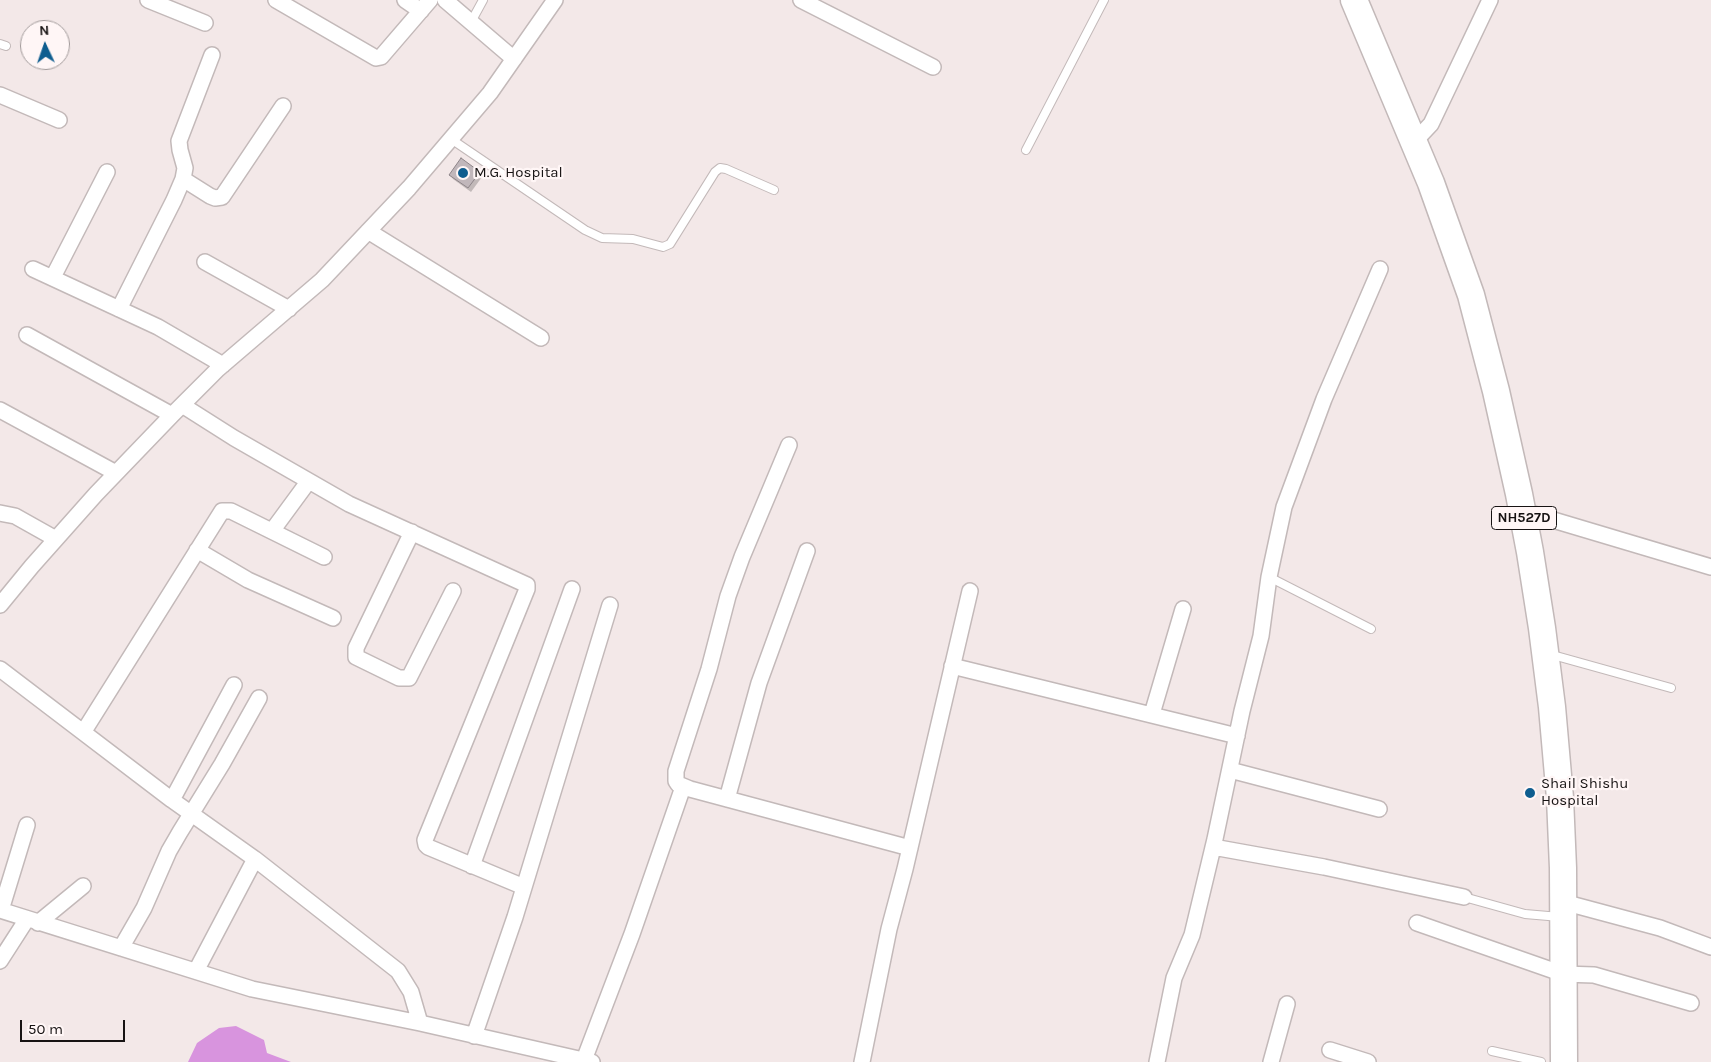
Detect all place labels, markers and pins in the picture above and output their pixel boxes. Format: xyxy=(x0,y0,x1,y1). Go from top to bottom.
place label: M.G. Hospital xyxy=(474,164,563,182)
marker: M.G. Hospital xyxy=(456,166,470,180)
place label: Shail Shishu Hospital xyxy=(1541,775,1628,810)
marker: Shail Shishu Hospital xyxy=(1523,786,1537,800)

